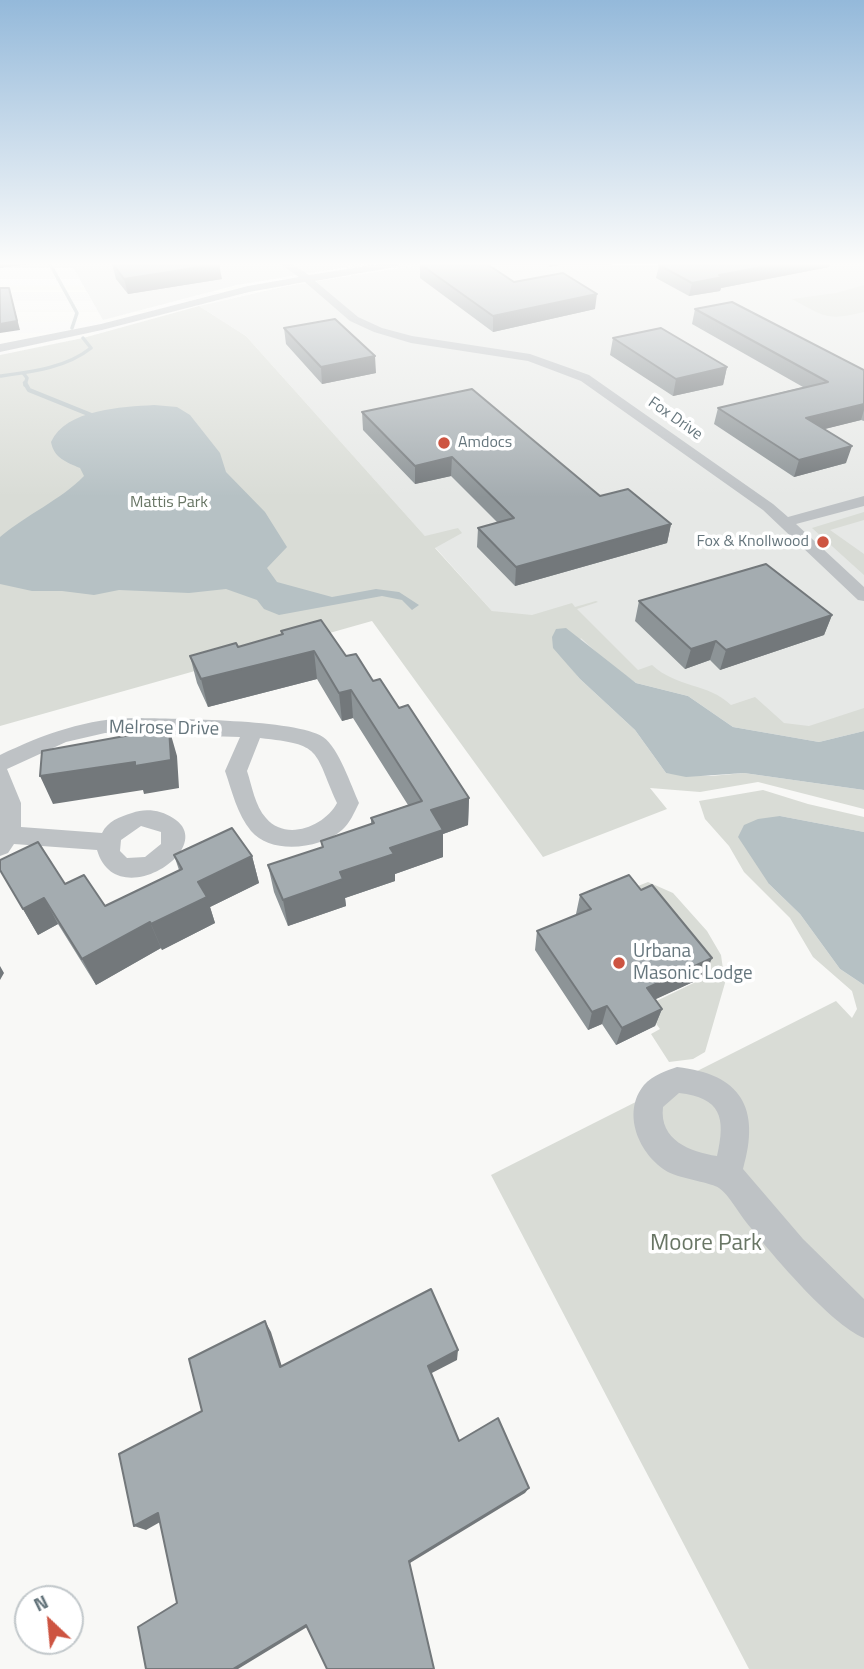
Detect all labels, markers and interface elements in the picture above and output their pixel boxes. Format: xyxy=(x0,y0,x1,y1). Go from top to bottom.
street label: Fox Drive xyxy=(644,393,706,445)
place label: Amdocs xyxy=(458,433,512,453)
marker: Amdocs xyxy=(436,435,452,451)
park label: Mattis Park xyxy=(130,493,208,513)
place label: Fox & Knollwood xyxy=(696,532,809,552)
marker: Fox & Knollwood xyxy=(815,534,831,550)
street label: Melrose Drive xyxy=(109,717,219,741)
place label: Urbana Masonic Lodge xyxy=(633,941,753,985)
marker: Urbana Masonic Lodge xyxy=(611,955,627,971)
park label: Moore Park xyxy=(650,1230,762,1258)
north arrow xyxy=(14,1585,84,1655)
text: N xyxy=(28,1587,53,1618)

